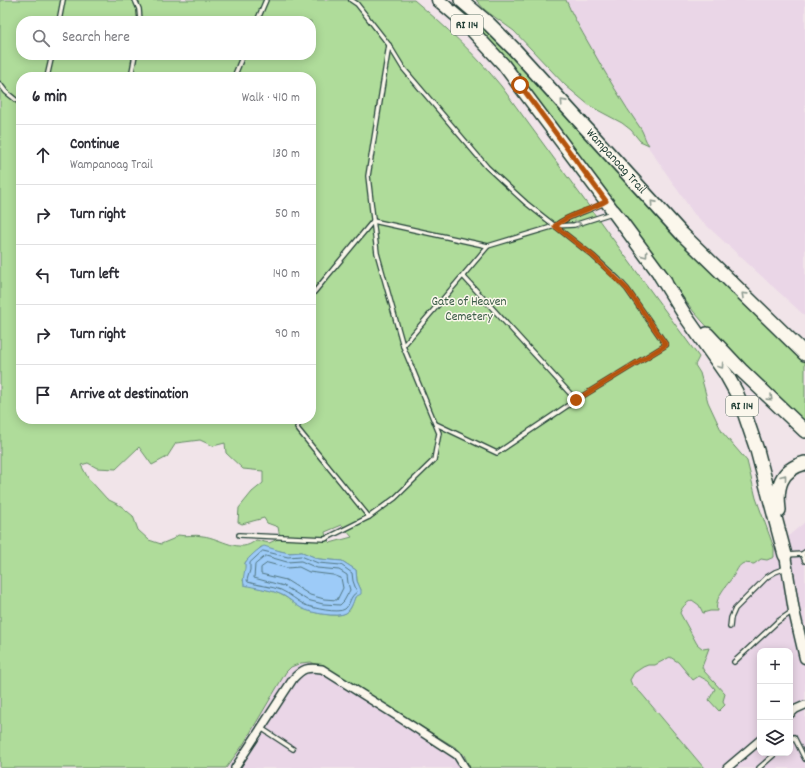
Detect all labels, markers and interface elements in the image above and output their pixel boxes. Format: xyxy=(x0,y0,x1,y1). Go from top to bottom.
road number: RI 114 xyxy=(451,15,483,35)
search box xyxy=(16,16,316,60)
icon: search xyxy=(30,27,52,49)
text: Search here xyxy=(62,27,130,49)
route start xyxy=(511,76,529,94)
text: 6 min xyxy=(32,86,67,110)
text: Walk · 410 m xyxy=(242,89,300,108)
one-way arrow xyxy=(561,100,568,107)
street label: Wampanoag Trail xyxy=(581,124,651,198)
text: Continue xyxy=(70,134,119,156)
icon: ahead xyxy=(32,144,54,166)
text: 130 m xyxy=(272,145,300,164)
text: Wampanoag Trail xyxy=(70,156,153,175)
one-way arrow xyxy=(650,200,658,208)
icon: right xyxy=(32,204,54,226)
text: Turn right xyxy=(70,204,126,226)
text: 50 m xyxy=(275,205,300,224)
one-way arrow xyxy=(574,220,581,229)
one-way arrow xyxy=(641,251,648,258)
icon: left xyxy=(32,264,54,286)
text: Turn left xyxy=(70,264,119,286)
text: 140 m xyxy=(273,265,300,284)
park label: Gate of Heaven Cemetery xyxy=(431,293,507,327)
one-way arrow xyxy=(741,293,749,300)
icon: right xyxy=(32,324,54,346)
text: Turn right xyxy=(70,324,126,346)
text: 90 m xyxy=(275,325,300,344)
one-way arrow xyxy=(716,362,724,369)
icon: arrive xyxy=(32,384,54,406)
text: Arrive at destination xyxy=(70,384,188,406)
route end xyxy=(567,391,585,409)
one-way arrow xyxy=(765,393,773,401)
road number: RI 114 xyxy=(726,396,758,416)
one-way arrow xyxy=(780,474,787,481)
map controls xyxy=(757,648,793,756)
button: + xyxy=(757,648,793,684)
button: − xyxy=(757,684,793,720)
button: layers xyxy=(757,720,793,756)

